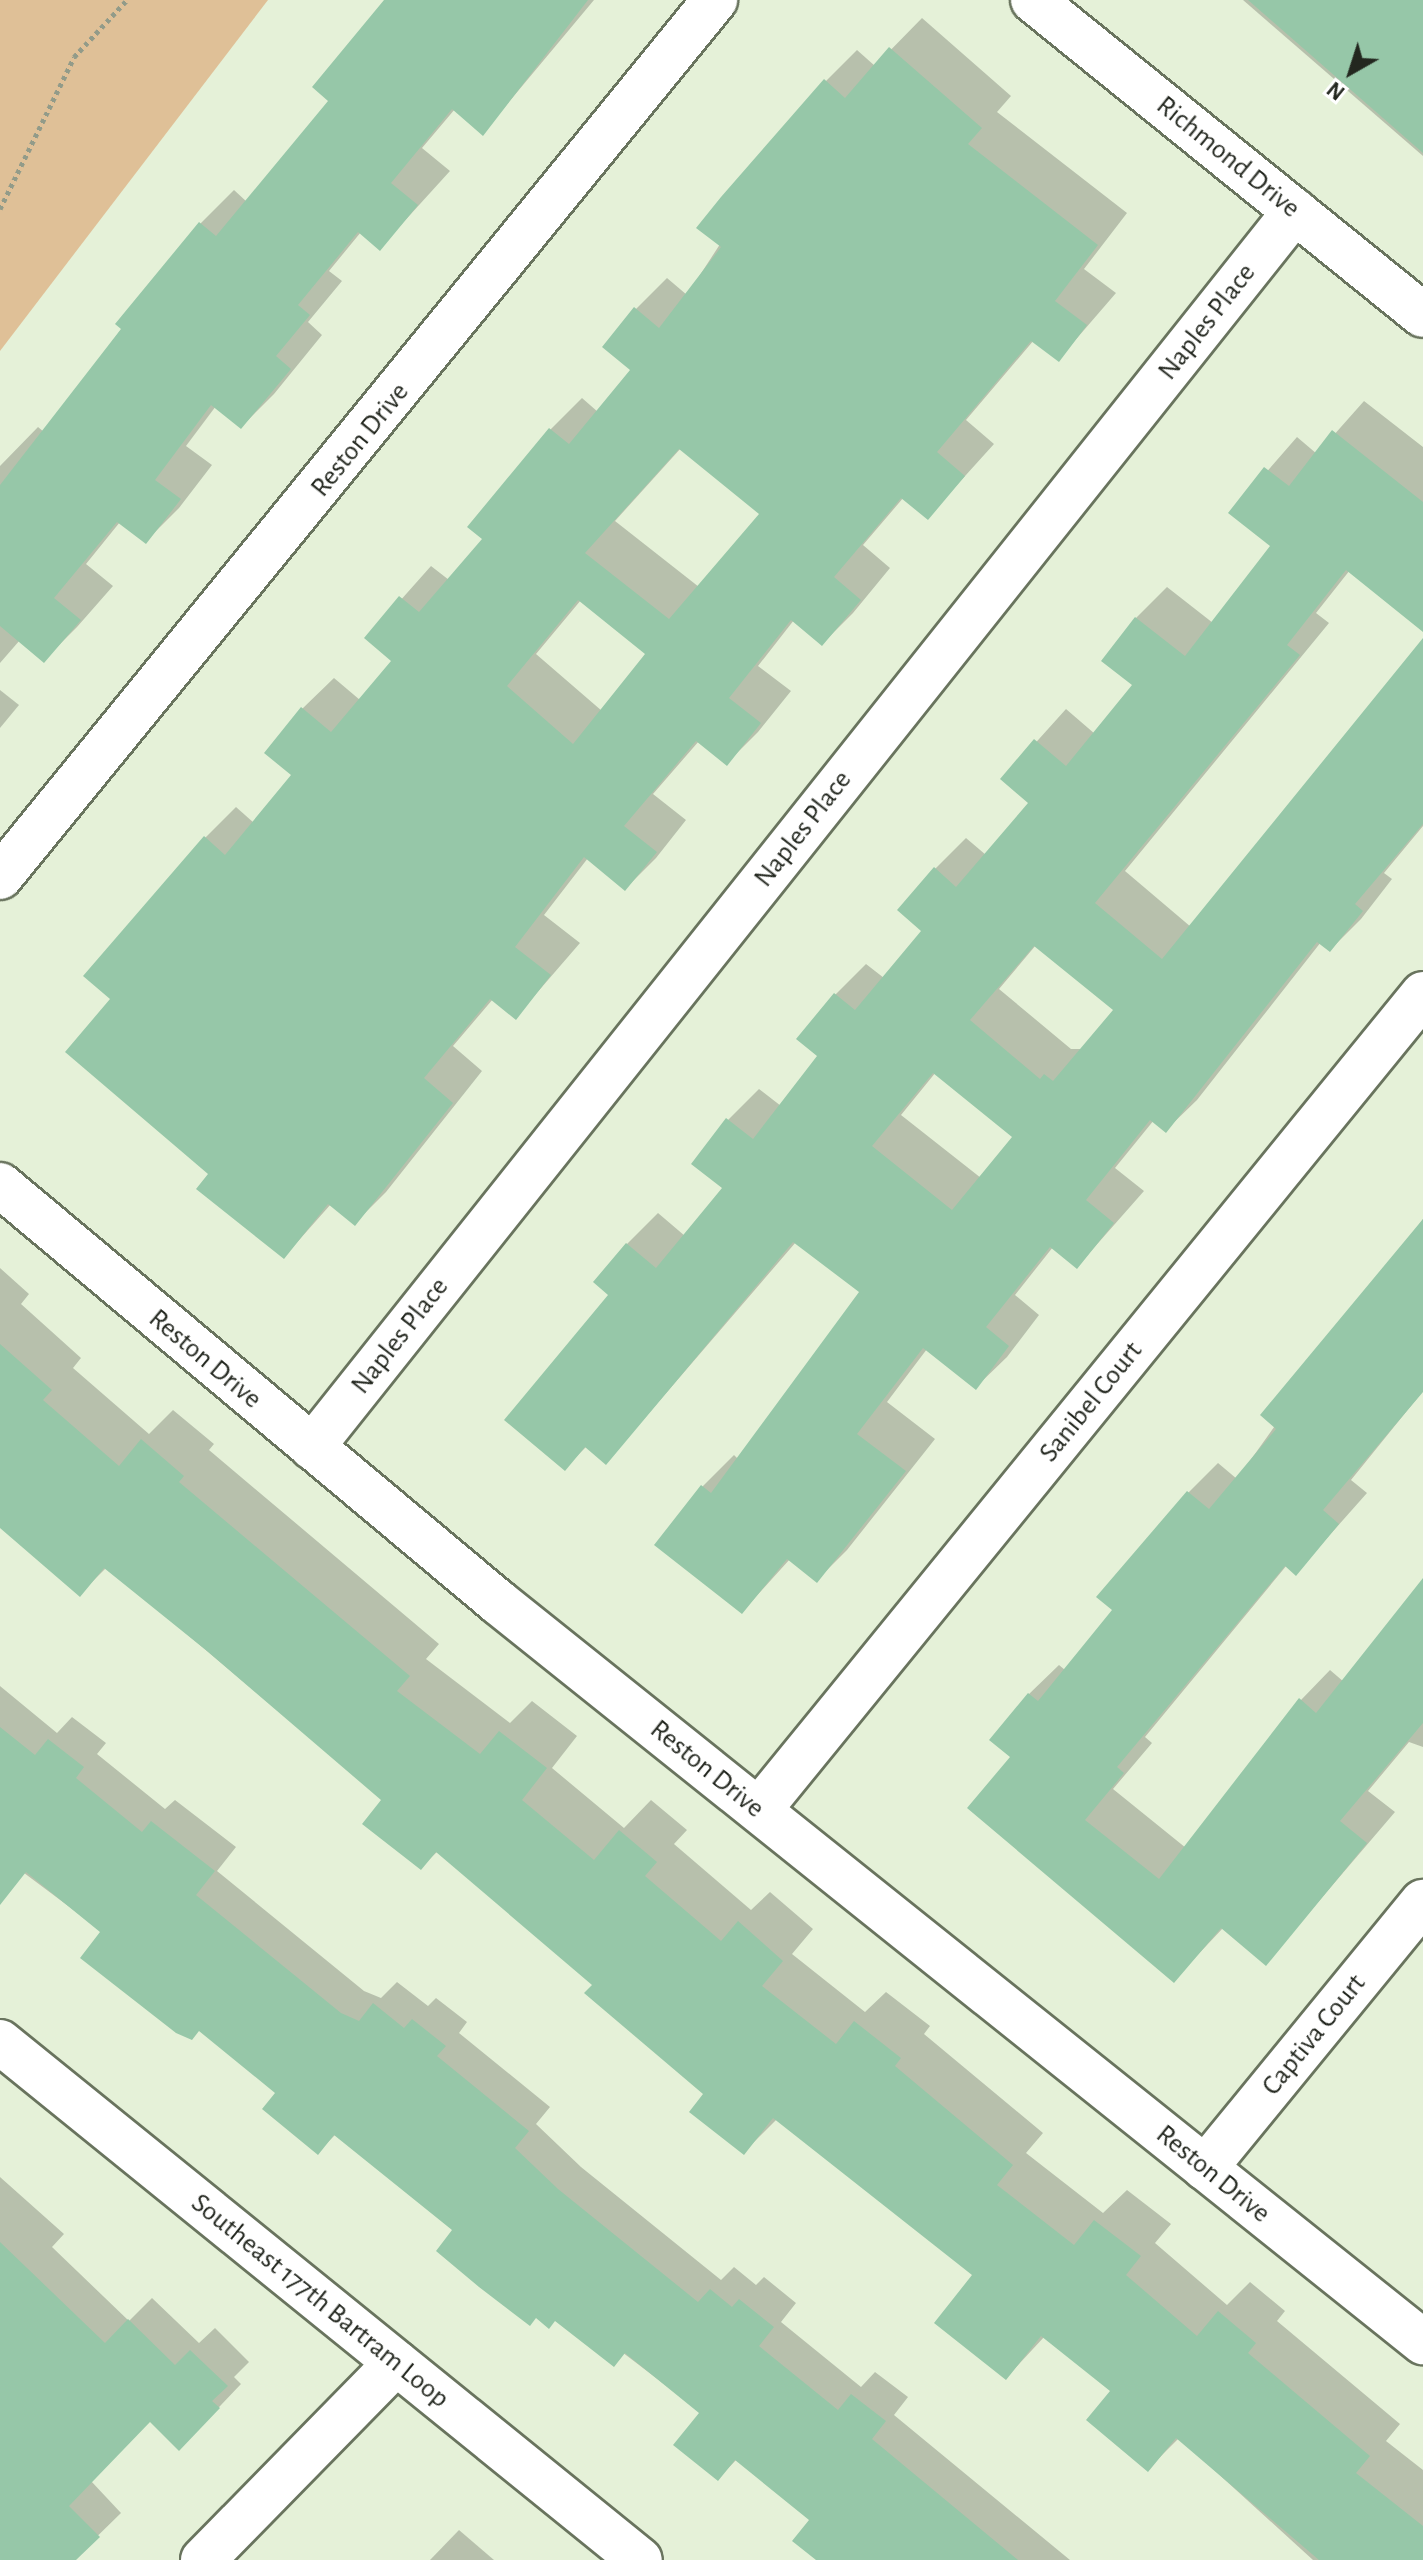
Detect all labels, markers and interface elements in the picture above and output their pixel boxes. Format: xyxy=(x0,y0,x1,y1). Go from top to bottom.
north arrow xyxy=(1311,32,1391,112)
text: N xyxy=(1323,77,1349,104)
street label: Richmond Drive xyxy=(1149,89,1307,225)
street label: Naples Place xyxy=(1151,257,1263,387)
street label: Reston Drive xyxy=(304,376,416,504)
street label: Naples Place xyxy=(747,764,859,894)
street label: Naples Place xyxy=(344,1271,456,1401)
street label: Reston Drive xyxy=(142,1302,268,1416)
street label: Sanibel Court xyxy=(1032,1335,1150,1469)
street label: Reston Drive xyxy=(643,1713,771,1825)
street label: Captiva Court xyxy=(1255,1968,1373,2102)
street label: Reston Drive xyxy=(1149,2118,1277,2230)
street label: Southeast 177th Bartram Loop xyxy=(184,2187,456,2415)

